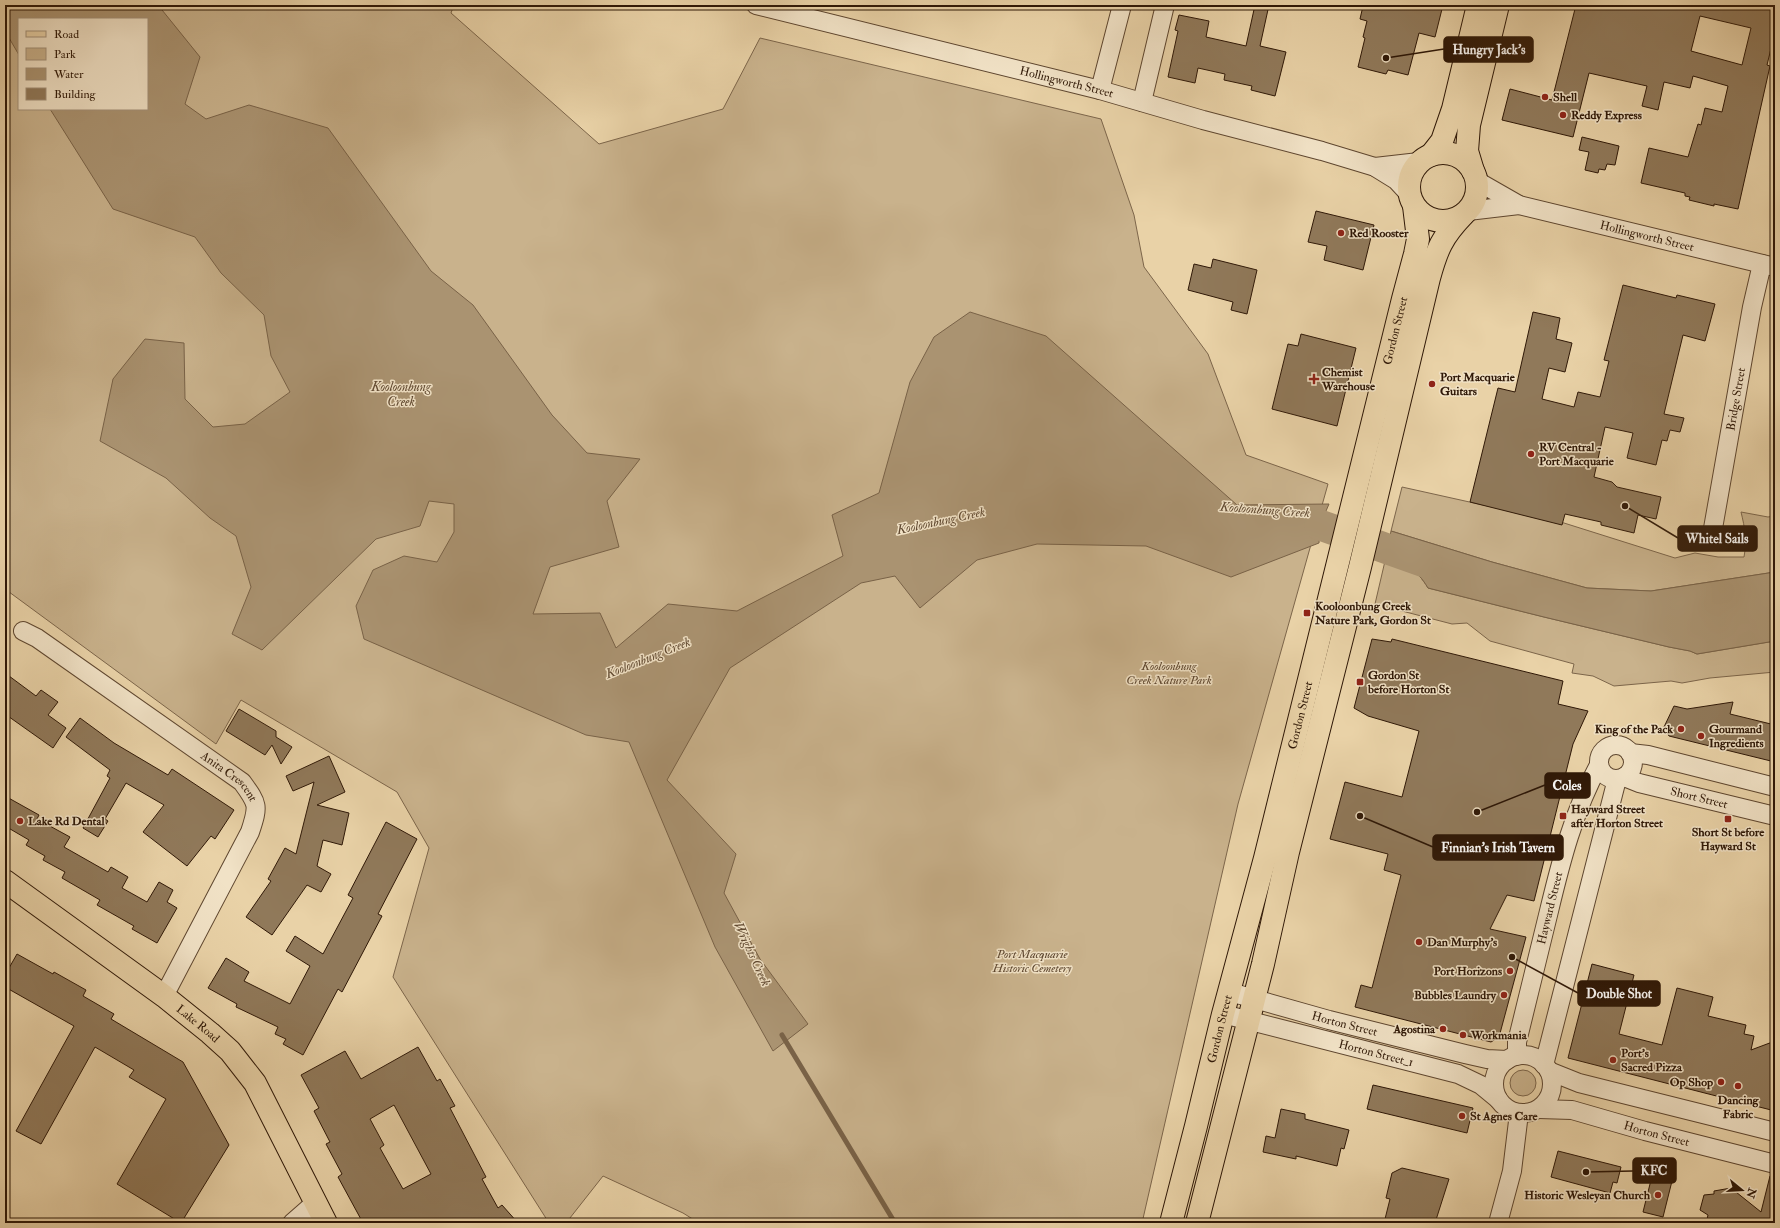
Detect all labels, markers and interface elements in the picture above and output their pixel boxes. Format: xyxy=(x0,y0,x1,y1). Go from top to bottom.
legend xyxy=(18,18,148,110)
text: Road xyxy=(54,27,79,42)
callout: Hungry Jack's xyxy=(1444,37,1533,62)
text: Hungry Jack's xyxy=(1452,42,1526,59)
text: Park xyxy=(54,47,76,62)
street label: Hollingworth Street xyxy=(1018,63,1115,101)
text: Water xyxy=(53,67,84,82)
text: Building xyxy=(54,87,97,102)
place label: Shell xyxy=(1553,90,1578,105)
marker: Shell xyxy=(1540,92,1550,102)
place label: Reddy Express xyxy=(1571,108,1642,123)
marker: Reddy Express xyxy=(1558,110,1568,120)
street label: Hollingworth Street xyxy=(1598,217,1696,255)
place label: Red Rooster xyxy=(1349,226,1409,241)
marker: Red Rooster xyxy=(1336,228,1346,238)
street label: Gordon Street xyxy=(1380,295,1411,366)
place label: Chemist Warehouse xyxy=(1321,365,1376,394)
street label: Bridge Street xyxy=(1723,366,1749,432)
place label: Port Macquarie Guitars xyxy=(1440,370,1516,399)
marker: Chemist Warehouse xyxy=(1309,374,1319,384)
water label: Kooloonbung Creek xyxy=(370,379,432,410)
marker: Port Macquarie Guitars xyxy=(1427,379,1437,389)
place label: RV Central - Port Macquarie xyxy=(1539,440,1615,469)
marker: RV Central - Port Macquarie xyxy=(1526,449,1536,459)
water label: Kooloonbung Creek xyxy=(1219,499,1310,521)
water label: Kooloonbung Creek xyxy=(894,504,987,538)
callout: Whitel Sails xyxy=(1678,526,1757,551)
text: Whitel Sails xyxy=(1684,531,1749,547)
place label: Kooloonbung Creek Nature Park, Gordon St xyxy=(1314,599,1431,628)
marker: Kooloonbung Creek Nature Park, Gordon St xyxy=(1302,608,1312,618)
water label: Kooloonbung Creek xyxy=(602,634,693,683)
park label: Kooloonbung Creek Nature Park xyxy=(1126,659,1212,688)
place label: Gordon St before Horton St xyxy=(1367,668,1449,697)
marker: Gordon St before Horton St xyxy=(1355,677,1365,687)
street label: Gordon Street xyxy=(1285,680,1316,751)
place label: King of the Pack xyxy=(1595,722,1673,737)
place label: Gourmand Ingredients xyxy=(1709,722,1764,751)
marker: King of the Pack xyxy=(1676,724,1686,734)
marker: Gourmand Ingredients xyxy=(1696,731,1706,741)
street label: Anita Crescent xyxy=(197,747,261,804)
callout: Coles xyxy=(1545,773,1590,798)
text: Coles xyxy=(1553,778,1582,794)
street label: Short Street xyxy=(1669,783,1729,812)
place label: Hayward Street after Horton Street xyxy=(1571,802,1663,831)
marker: Hayward Street after Horton Street xyxy=(1558,811,1568,821)
place label: Lake Rd Dental xyxy=(28,814,105,829)
marker: Short St before Hayward St xyxy=(1723,814,1733,824)
marker: Lake Rd Dental xyxy=(15,816,25,826)
place label: Short St before Hayward St xyxy=(1692,825,1765,854)
callout: Finnian's Irish Tavern xyxy=(1433,835,1563,860)
text: Finnian's Irish Tavern xyxy=(1441,840,1555,856)
street label: Hayward Street xyxy=(1534,870,1566,946)
water label: Wrights Creek xyxy=(730,919,774,989)
place label: Dan Murphy's xyxy=(1427,935,1497,950)
marker: Dan Murphy's xyxy=(1414,937,1424,947)
park label: Port Macquarie Historic Cemetery xyxy=(992,947,1072,976)
place label: Port Horizons xyxy=(1434,964,1502,979)
marker: Port Horizons xyxy=(1505,966,1515,976)
callout: Double Shot xyxy=(1578,981,1660,1006)
text: Double Shot xyxy=(1586,986,1653,1002)
place label: Bubbles Laundry xyxy=(1414,988,1497,1003)
marker: Bubbles Laundry xyxy=(1499,990,1509,1000)
street label: Gordon Street xyxy=(1204,993,1235,1065)
street label: Lake Road xyxy=(173,1001,223,1046)
street label: Horton Street xyxy=(1310,1008,1379,1039)
place label: Agostina xyxy=(1392,1022,1436,1037)
marker: Agostina xyxy=(1438,1024,1448,1034)
place label: Workmania xyxy=(1470,1028,1528,1043)
marker: Workmania xyxy=(1458,1030,1468,1040)
street label: Horton Street_1 xyxy=(1337,1036,1415,1070)
place label: Port's Sacred Pizza xyxy=(1621,1046,1683,1075)
marker: Port's Sacred Pizza xyxy=(1608,1055,1618,1065)
place label: Op Shop xyxy=(1670,1075,1713,1090)
marker: Op Shop xyxy=(1716,1077,1726,1087)
marker: Dancing Fabric xyxy=(1733,1081,1743,1091)
place label: Dancing Fabric xyxy=(1718,1093,1760,1122)
place label: St Agnes Care xyxy=(1470,1109,1539,1124)
marker: St Agnes Care xyxy=(1457,1111,1467,1121)
street label: Horton Street xyxy=(1622,1118,1691,1150)
callout: KFC xyxy=(1633,1158,1676,1183)
text: KFC xyxy=(1641,1163,1667,1179)
north arrow xyxy=(1722,1170,1762,1210)
text: N xyxy=(1743,1185,1759,1201)
place label: Historic Wesleyan Church xyxy=(1524,1188,1651,1203)
marker: Historic Wesleyan Church xyxy=(1653,1190,1663,1200)

